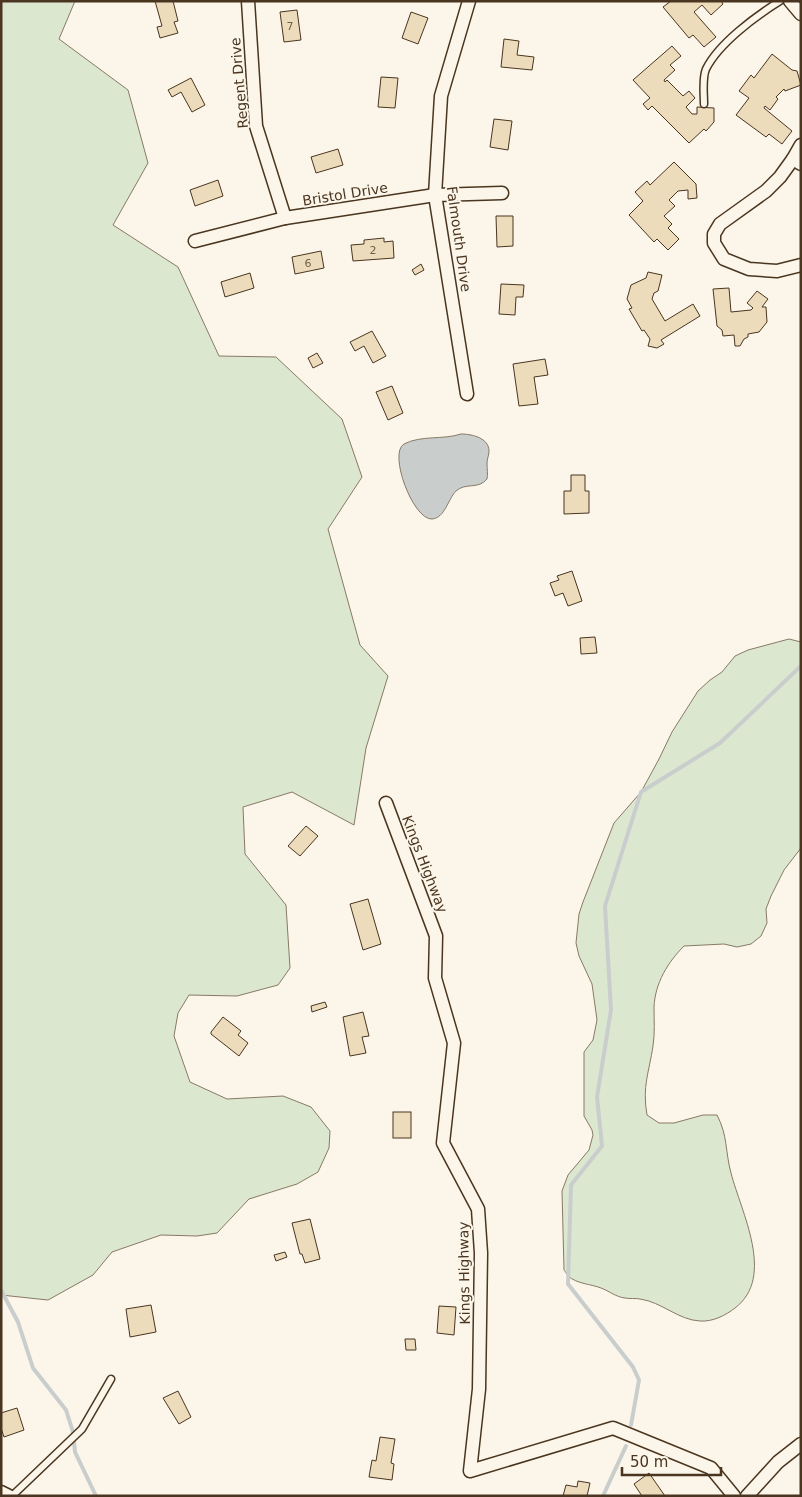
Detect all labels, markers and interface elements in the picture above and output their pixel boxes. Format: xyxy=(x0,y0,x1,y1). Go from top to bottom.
house number: 7 xyxy=(287,20,294,33)
street label: Regent Drive xyxy=(227,37,251,129)
street label: Bristol Drive xyxy=(301,179,389,209)
street label: Falmouth Drive xyxy=(444,185,474,293)
house number: 2 xyxy=(370,244,377,257)
house number: 6 xyxy=(305,257,312,270)
street label: Kings Highway xyxy=(399,813,451,915)
street label: Kings Highway xyxy=(455,1221,473,1325)
scale bar xyxy=(622,1444,721,1476)
text: 50 m xyxy=(630,1453,668,1471)

